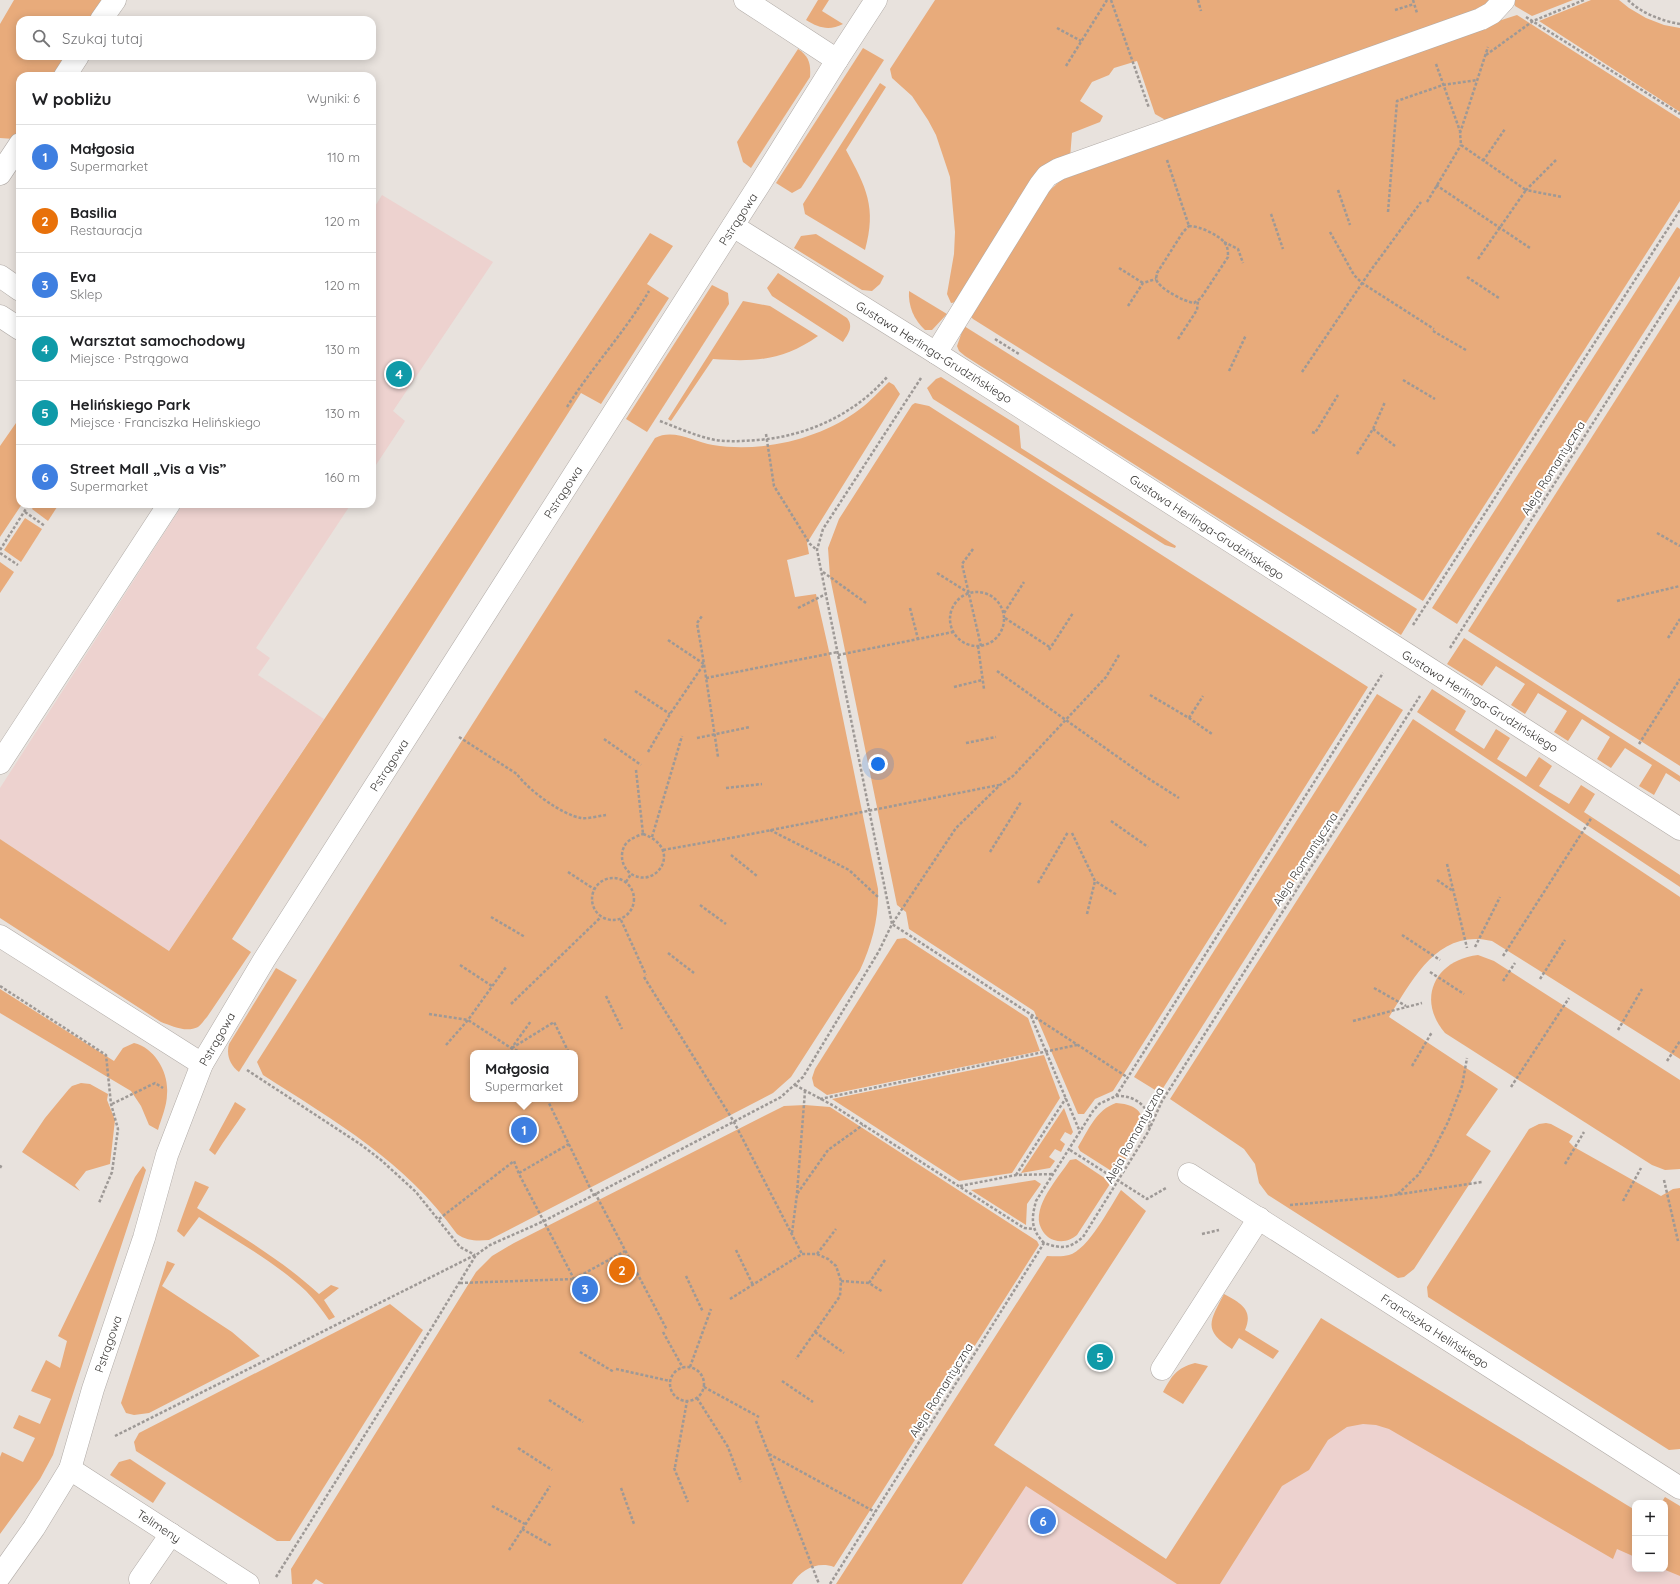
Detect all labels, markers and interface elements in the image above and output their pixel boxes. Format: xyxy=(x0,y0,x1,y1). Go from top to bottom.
search box xyxy=(16,16,376,60)
icon: search xyxy=(30,27,52,49)
text: Szukaj tutaj xyxy=(62,29,143,48)
text: W pobliżu xyxy=(32,88,112,109)
text: Wyniki: 6 xyxy=(307,90,360,106)
text: Małgosia xyxy=(70,139,135,158)
text: 1 xyxy=(42,149,48,165)
text: 110 m xyxy=(327,149,360,165)
text: Supermarket xyxy=(70,158,148,174)
street label: Pstrągowa xyxy=(716,190,760,248)
text: Basilia xyxy=(70,203,117,222)
text: 2 xyxy=(41,213,49,229)
text: 120 m xyxy=(325,213,360,229)
text: Restauracja xyxy=(70,222,143,238)
text: Eva xyxy=(70,267,96,286)
text: 3 xyxy=(42,277,48,293)
text: 120 m xyxy=(325,277,360,293)
text: Sklep xyxy=(70,286,102,302)
street label: Gustawa Herlinga-Grudzińskiego xyxy=(853,298,1015,406)
text: Warsztat samochodowy xyxy=(70,331,245,350)
text: 4 xyxy=(41,341,49,357)
text: 130 m xyxy=(325,341,360,357)
text: Miejsce · Pstrągowa xyxy=(70,350,189,366)
pin: 4 xyxy=(386,359,412,389)
text: Helińskiego Park xyxy=(70,395,191,414)
text: 5 xyxy=(41,405,49,421)
text: 130 m xyxy=(325,405,360,421)
text: Miejsce · Franciszka Helińskiego xyxy=(70,414,261,430)
street label: Aleja Romantyczna xyxy=(1518,418,1588,518)
text: Street Mall „Vis a Vis” xyxy=(70,459,226,478)
street label: Pstrągowa xyxy=(541,463,585,521)
text: 6 xyxy=(41,469,49,485)
text: 160 m xyxy=(325,469,360,485)
street label: Gustawa Herlinga-Grudzińskiego xyxy=(1127,471,1287,583)
text: Supermarket xyxy=(70,478,148,494)
street label: Gustawa Herlinga-Grudzińskiego xyxy=(1399,647,1561,755)
street label: Pstrągowa xyxy=(367,736,411,794)
your location xyxy=(868,754,888,774)
street label: Aleja Romantyczna xyxy=(1269,809,1341,909)
street label: Pstrągowa xyxy=(196,1010,238,1068)
popup xyxy=(470,1050,578,1102)
text: Małgosia xyxy=(485,1059,550,1078)
text: Supermarket xyxy=(485,1078,563,1094)
street label: Aleja Romantyczna xyxy=(1101,1084,1167,1186)
pin: 1 xyxy=(511,1115,537,1145)
pin: 2 xyxy=(609,1255,635,1285)
pin: 3 xyxy=(572,1274,598,1304)
street label: Franciszka Helińskiego xyxy=(1378,1290,1492,1372)
street label: Pstrągowa xyxy=(91,1313,125,1375)
street label: Aleja Romantyczna xyxy=(906,1340,976,1440)
pin: 5 xyxy=(1087,1342,1113,1372)
map controls xyxy=(1632,1500,1668,1572)
button: + xyxy=(1632,1500,1668,1536)
street label: Telimeny xyxy=(134,1506,184,1546)
pin: 6 xyxy=(1030,1506,1056,1536)
button: − xyxy=(1632,1536,1668,1572)

